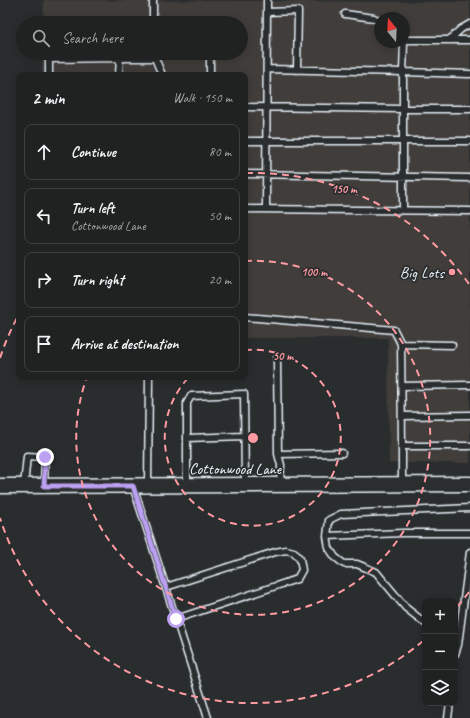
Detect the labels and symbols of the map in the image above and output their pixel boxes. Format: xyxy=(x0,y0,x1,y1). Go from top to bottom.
north arrow xyxy=(374,12,410,48)
text: 150 m xyxy=(331,181,358,197)
place label: Big Lots xyxy=(400,263,446,283)
text: 100 m xyxy=(301,264,328,280)
marker: Big Lots xyxy=(447,267,457,277)
text: 50 m xyxy=(273,348,294,364)
centre of rings xyxy=(246,431,260,445)
route end xyxy=(36,448,54,466)
street label: Cottonwood Lane xyxy=(189,459,283,479)
route start xyxy=(167,610,185,628)

